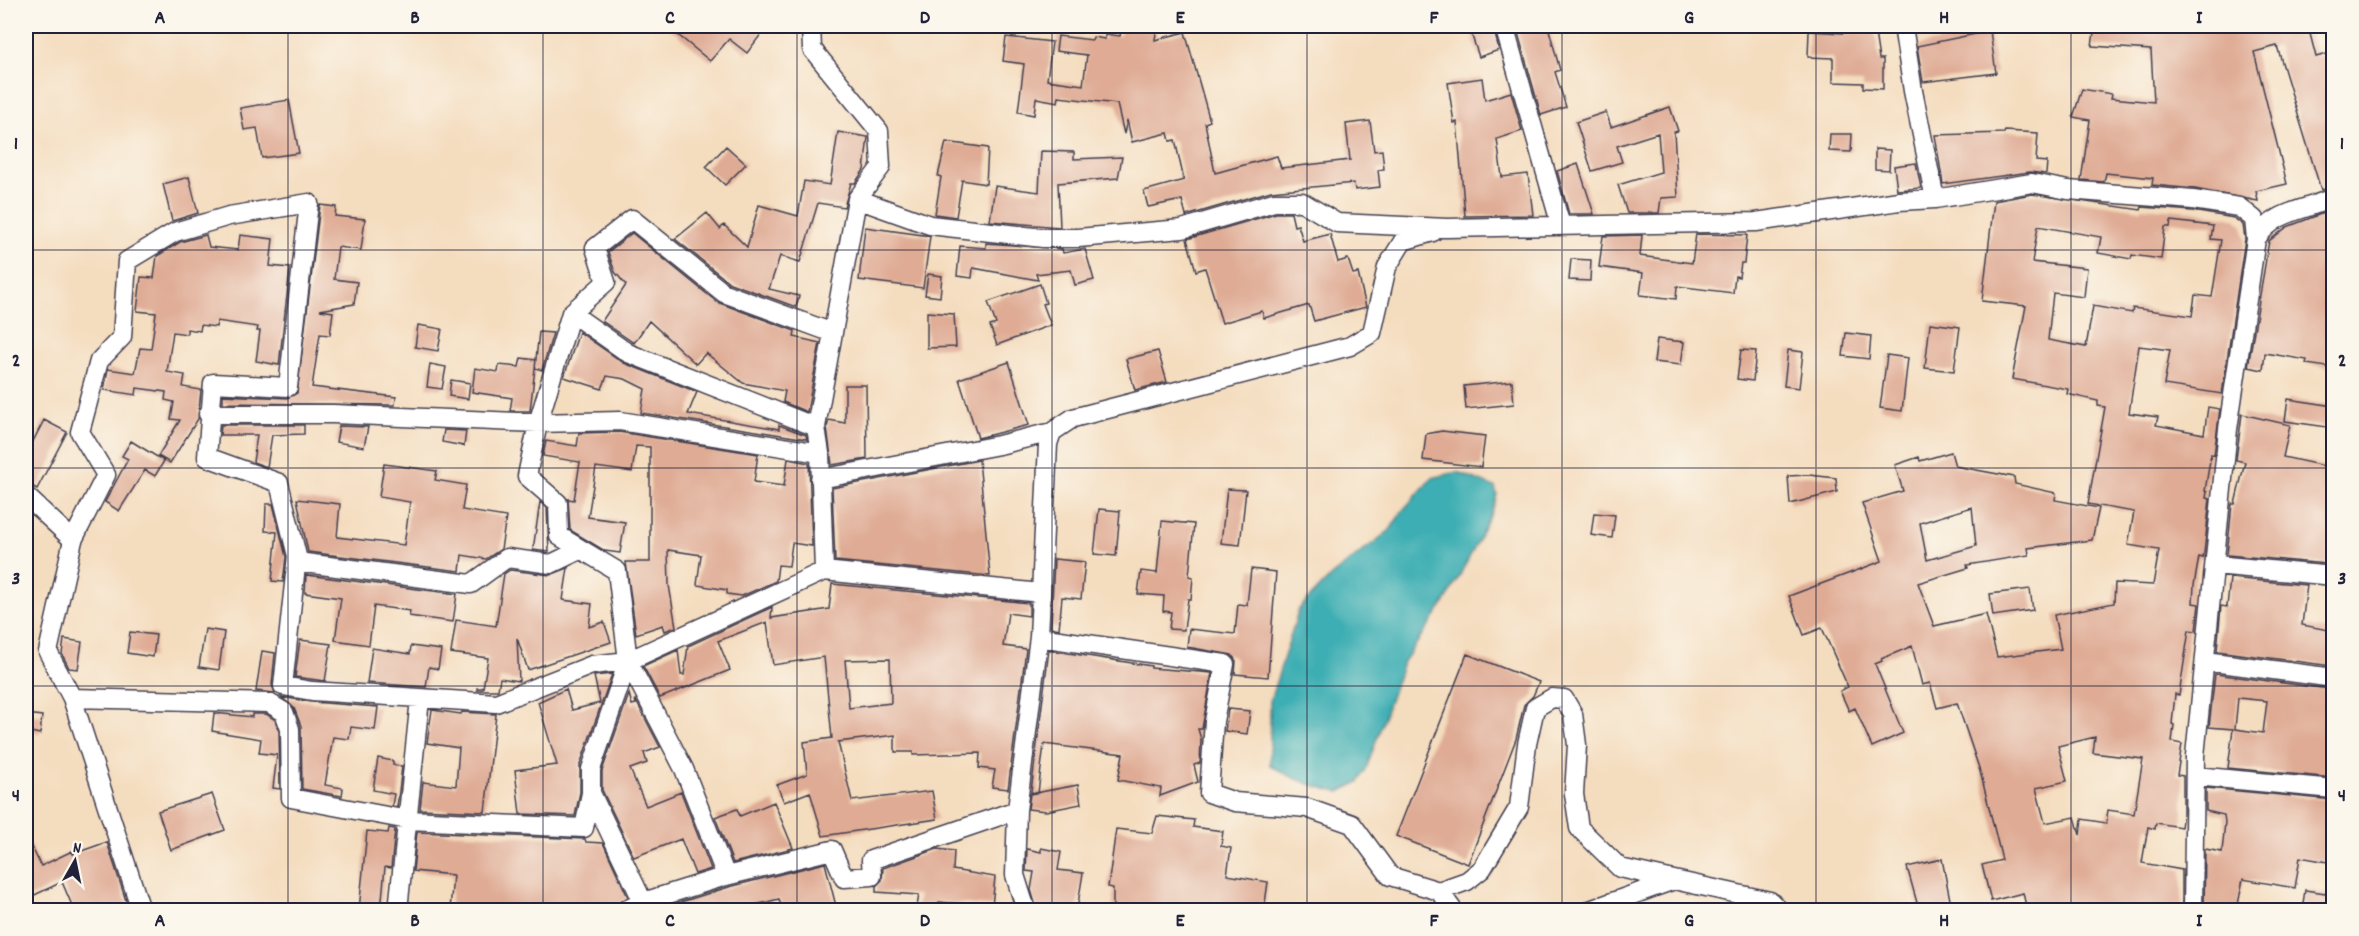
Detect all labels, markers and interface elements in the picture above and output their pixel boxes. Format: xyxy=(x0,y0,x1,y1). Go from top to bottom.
text: A xyxy=(155,5,166,33)
text: B xyxy=(410,5,420,33)
text: C xyxy=(665,5,675,33)
text: D xyxy=(920,5,931,33)
text: E xyxy=(1175,5,1185,33)
text: F xyxy=(1430,5,1440,33)
text: G xyxy=(1684,5,1694,33)
text: H xyxy=(1939,5,1949,33)
text: I xyxy=(2196,5,2203,33)
text: 1 xyxy=(14,131,18,159)
text: 1 xyxy=(2340,131,2344,159)
text: 2 xyxy=(12,348,20,376)
text: 2 xyxy=(2338,348,2346,376)
text: 3 xyxy=(12,566,20,594)
text: 3 xyxy=(2338,566,2346,594)
text: 4 xyxy=(12,783,20,811)
text: 4 xyxy=(2338,783,2346,811)
north arrow xyxy=(45,831,105,891)
text: N xyxy=(71,837,83,861)
text: A xyxy=(155,908,166,936)
text: B xyxy=(410,908,420,936)
text: C xyxy=(665,908,675,936)
text: D xyxy=(920,908,931,936)
text: E xyxy=(1175,908,1185,936)
text: F xyxy=(1430,908,1440,936)
text: G xyxy=(1684,908,1694,936)
text: H xyxy=(1939,908,1949,936)
text: I xyxy=(2196,908,2203,936)

